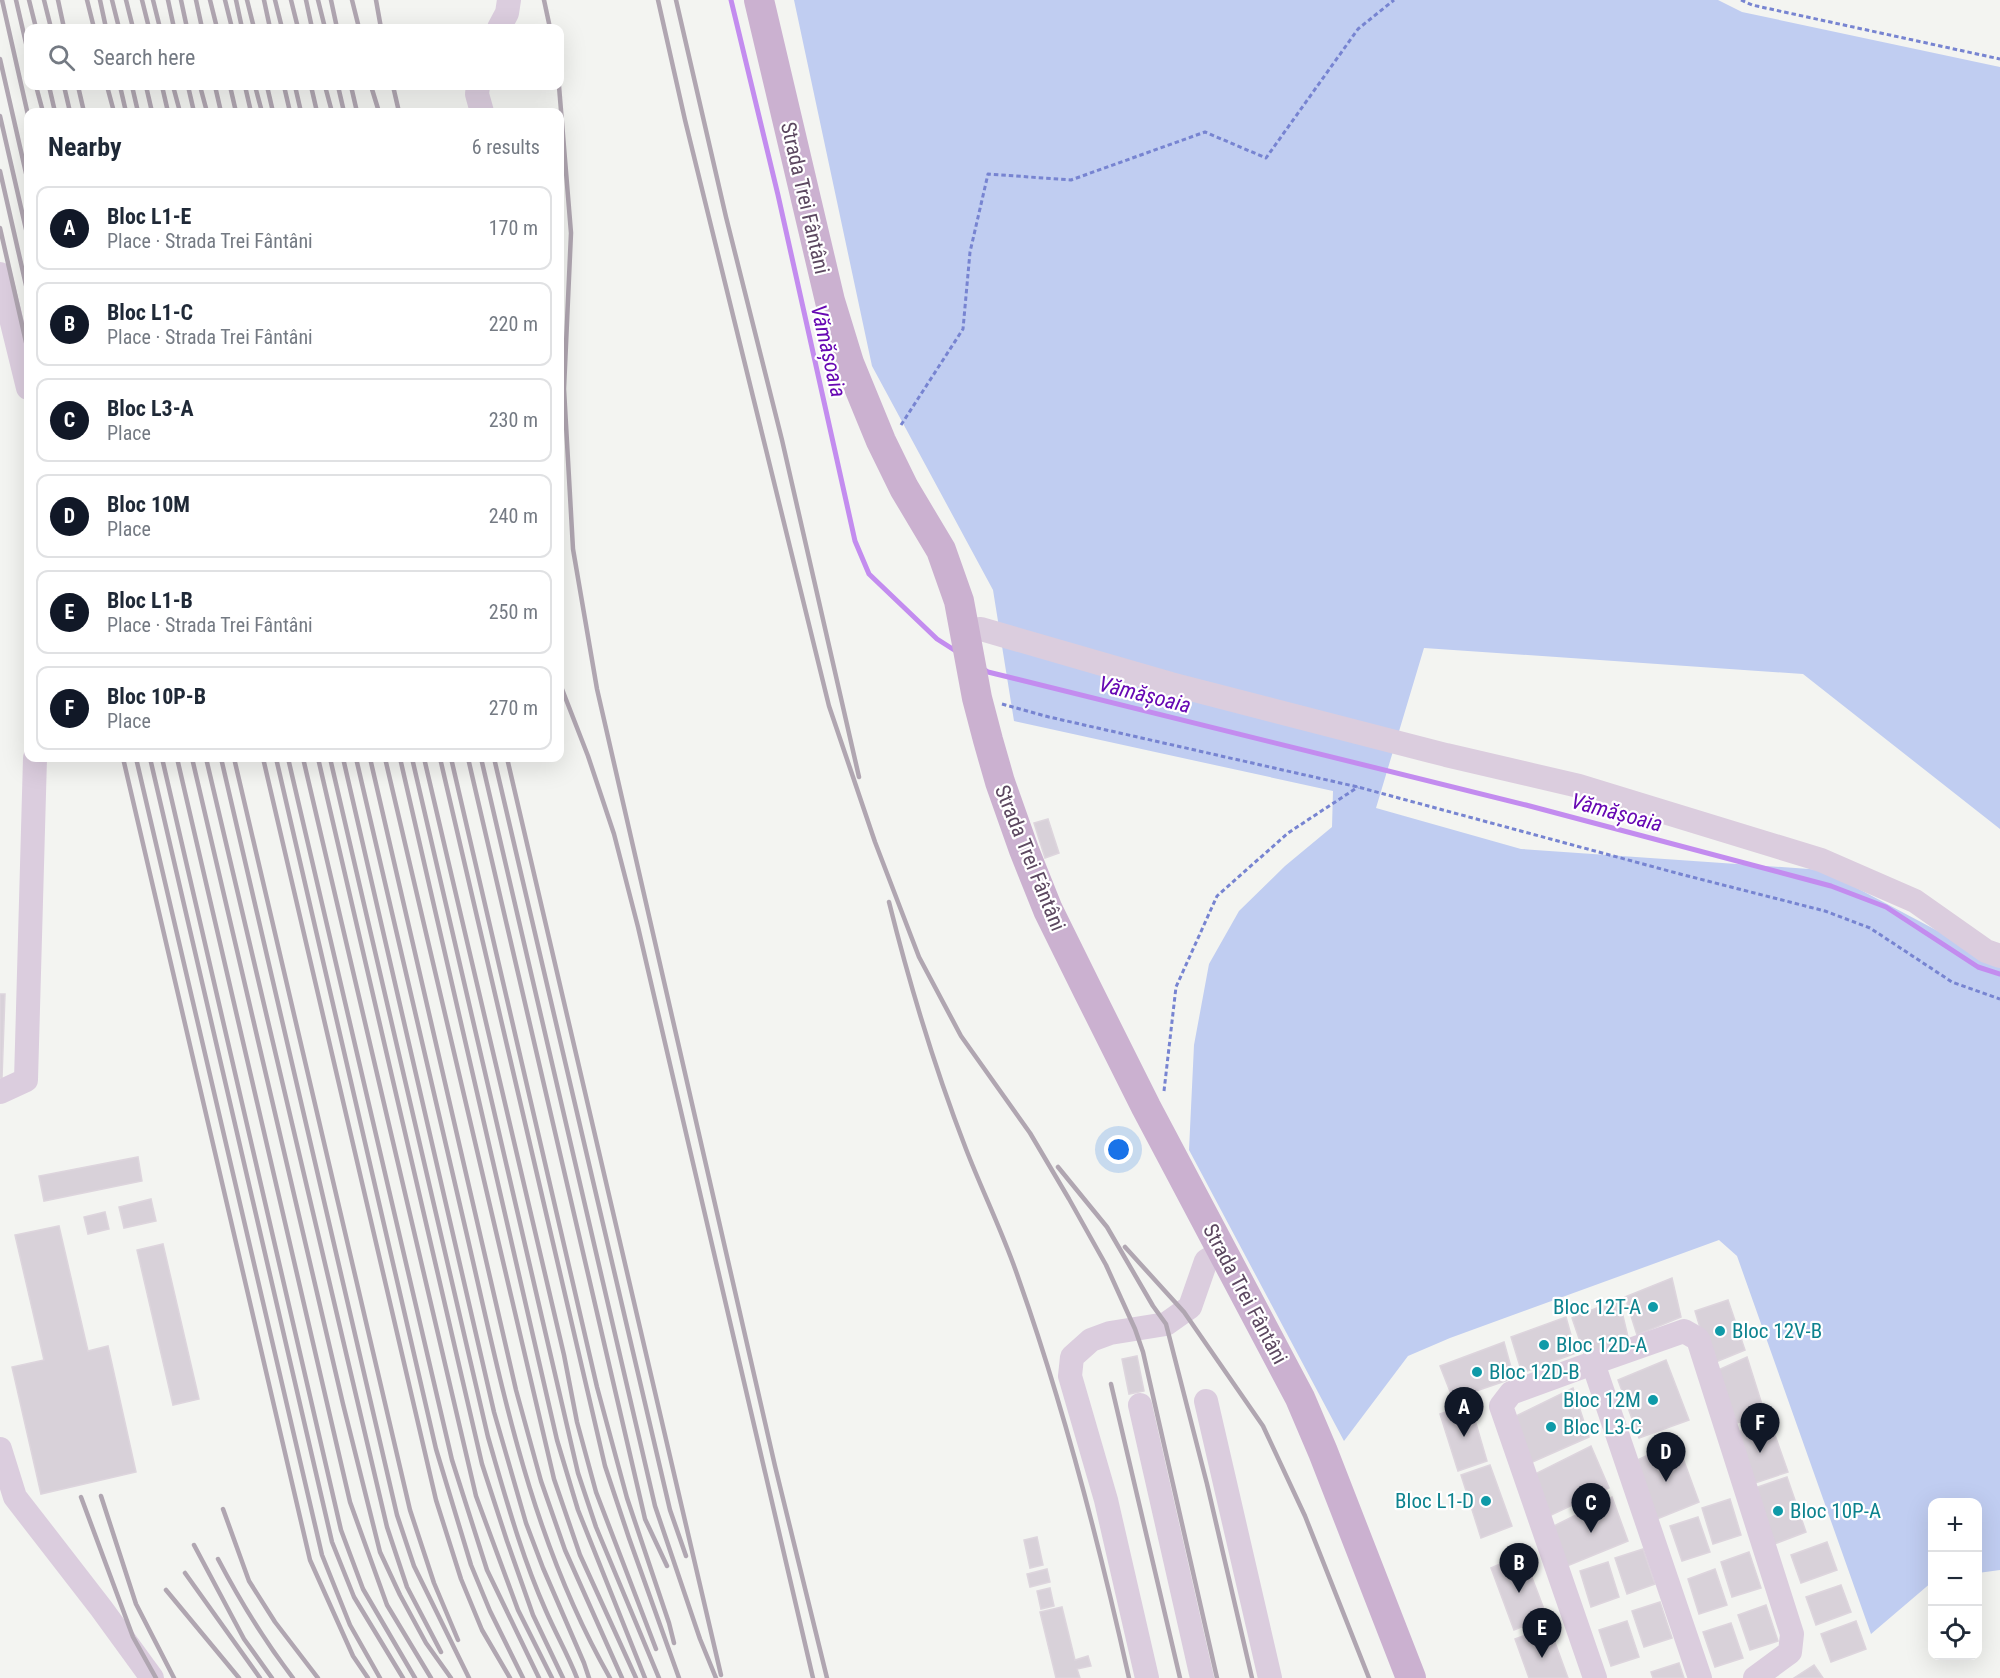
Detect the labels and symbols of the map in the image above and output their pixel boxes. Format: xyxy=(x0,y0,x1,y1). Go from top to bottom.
street label: Strada Trei Fântâni xyxy=(776,120,834,276)
water label: Vămășoaia xyxy=(805,303,851,400)
water label: Vămășoaia xyxy=(1096,671,1193,719)
street label: Strada Trei Fântâni xyxy=(990,782,1070,934)
water label: Vămășoaia xyxy=(1568,788,1665,838)
your location xyxy=(1104,1135,1133,1164)
street label: Strada Trei Fântâni xyxy=(1198,1220,1292,1368)
place label: Bloc 12T-A xyxy=(1553,1295,1641,1319)
marker: Bloc 12T-A xyxy=(1646,1300,1660,1314)
place label: Bloc 12V-B xyxy=(1732,1319,1822,1343)
marker: Bloc 12V-B xyxy=(1713,1324,1727,1338)
place label: Bloc 12D-A xyxy=(1556,1333,1647,1357)
marker: Bloc 12D-A xyxy=(1537,1338,1551,1352)
place label: Bloc 12D-B xyxy=(1489,1360,1580,1384)
marker: Bloc 12D-B xyxy=(1470,1365,1484,1379)
pin: A xyxy=(1444,1388,1484,1437)
place label: Bloc 12M xyxy=(1563,1388,1641,1412)
marker: Bloc 12M xyxy=(1646,1393,1660,1407)
pin: F xyxy=(1740,1404,1780,1453)
place label: Bloc L3-C xyxy=(1563,1415,1642,1439)
marker: Bloc L3-C xyxy=(1544,1420,1558,1434)
pin: D xyxy=(1646,1432,1686,1482)
pin: C xyxy=(1572,1484,1610,1533)
place label: Bloc L1-D xyxy=(1395,1489,1474,1513)
marker: Bloc L1-D xyxy=(1479,1494,1493,1508)
place label: Bloc 10P-A xyxy=(1790,1499,1881,1523)
marker: Bloc 10P-A xyxy=(1771,1504,1785,1518)
pin: B xyxy=(1500,1544,1538,1593)
pin: E xyxy=(1522,1608,1562,1658)

